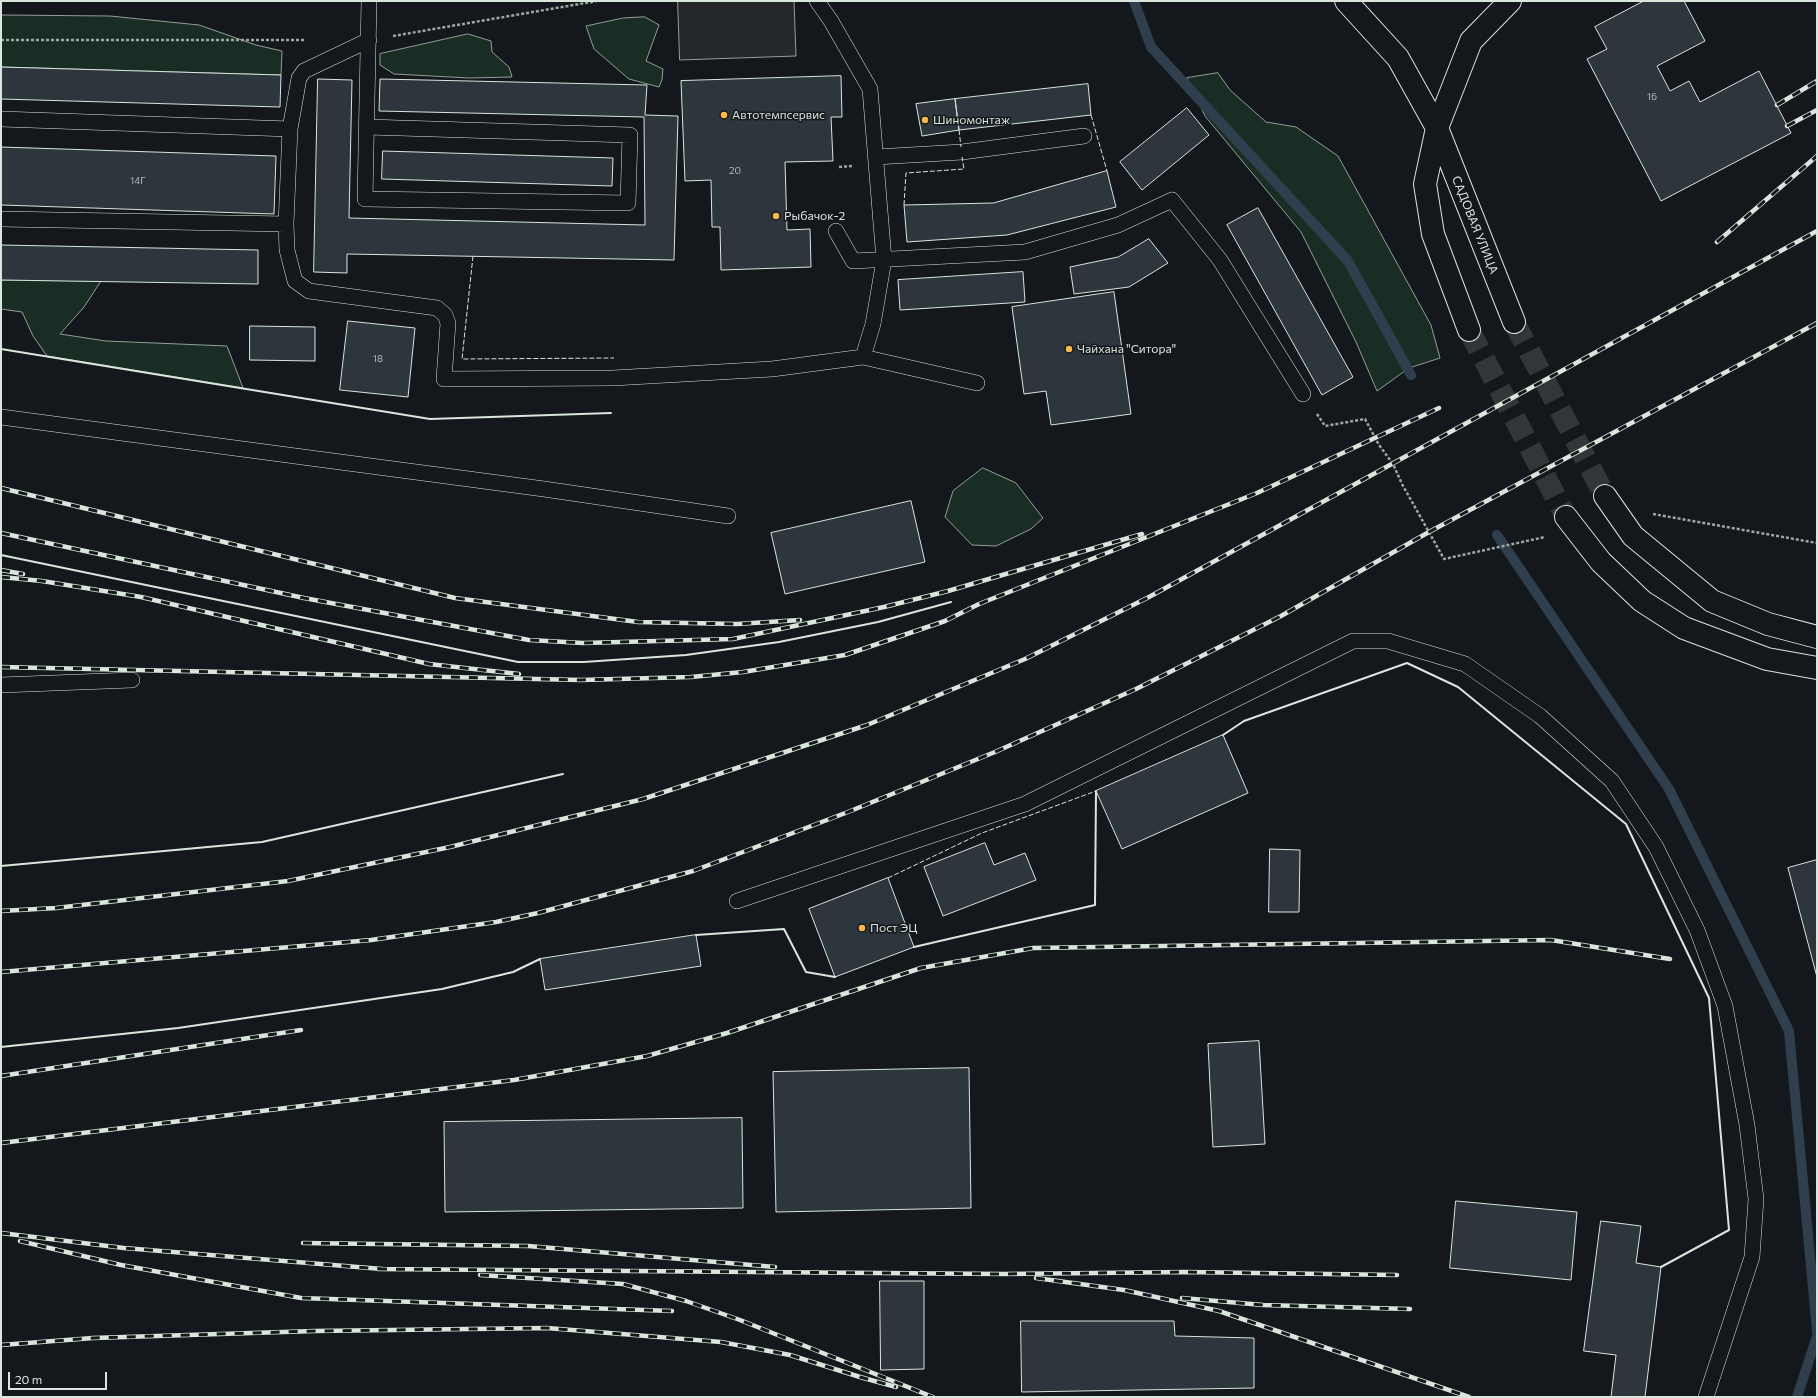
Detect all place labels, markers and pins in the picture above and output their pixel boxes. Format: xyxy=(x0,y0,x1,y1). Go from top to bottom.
place label: Автотемпсервис xyxy=(732,108,825,122)
marker: Автотемпсервис xyxy=(719,110,729,120)
place label: Шиномонтаж xyxy=(933,113,1010,127)
marker: Шиномонтаж xyxy=(920,115,930,125)
place label: Рыбачок-2 xyxy=(784,209,845,223)
marker: Рыбачок-2 xyxy=(771,211,781,221)
place label: Чайхана "Ситора" xyxy=(1077,342,1176,356)
marker: Чайхана "Ситора" xyxy=(1064,344,1074,354)
place label: Пост ЭЦ xyxy=(870,921,917,935)
marker: Пост ЭЦ xyxy=(857,923,867,933)

